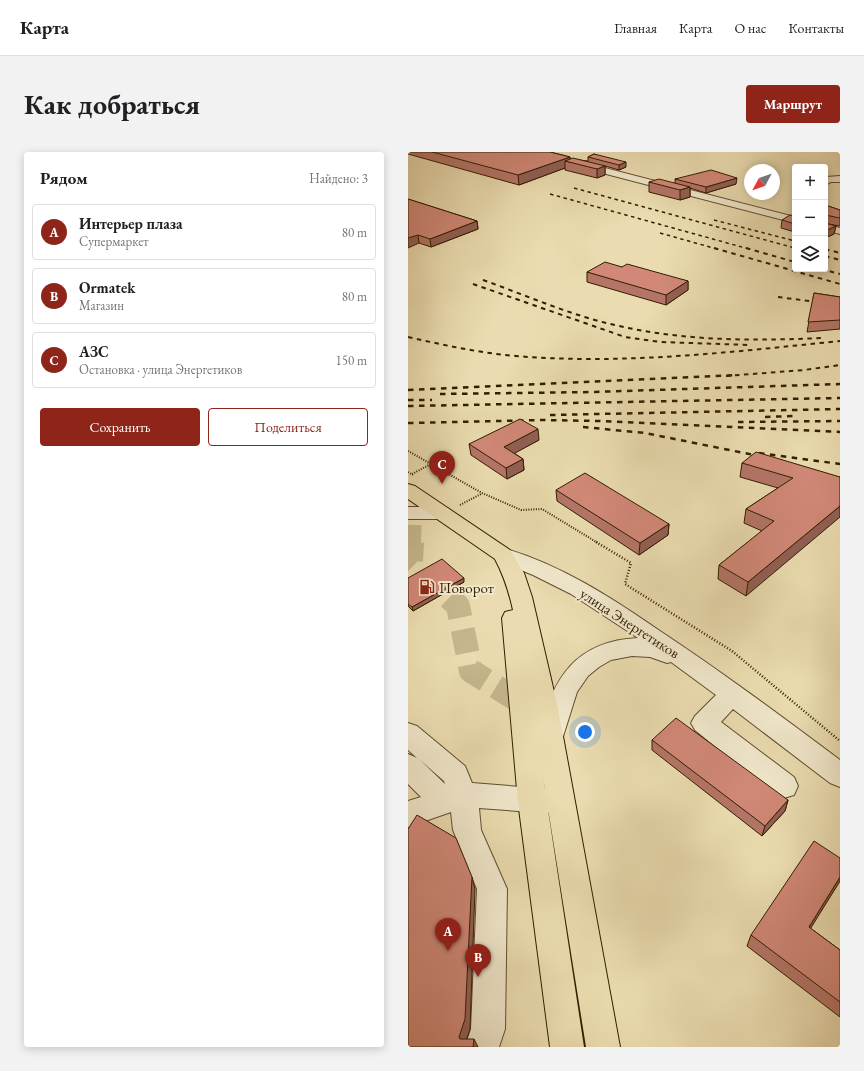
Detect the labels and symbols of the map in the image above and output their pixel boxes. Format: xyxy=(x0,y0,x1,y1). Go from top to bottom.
north arrow xyxy=(744,164,780,200)
pin: C xyxy=(429,451,455,484)
fuel station icon: Поворот xyxy=(418,578,436,596)
place label: Поворот xyxy=(439,578,494,597)
street label: улица Энергетиков xyxy=(577,584,683,662)
your location xyxy=(575,722,595,742)
pin: A xyxy=(435,918,461,951)
pin: B xyxy=(465,944,491,977)

